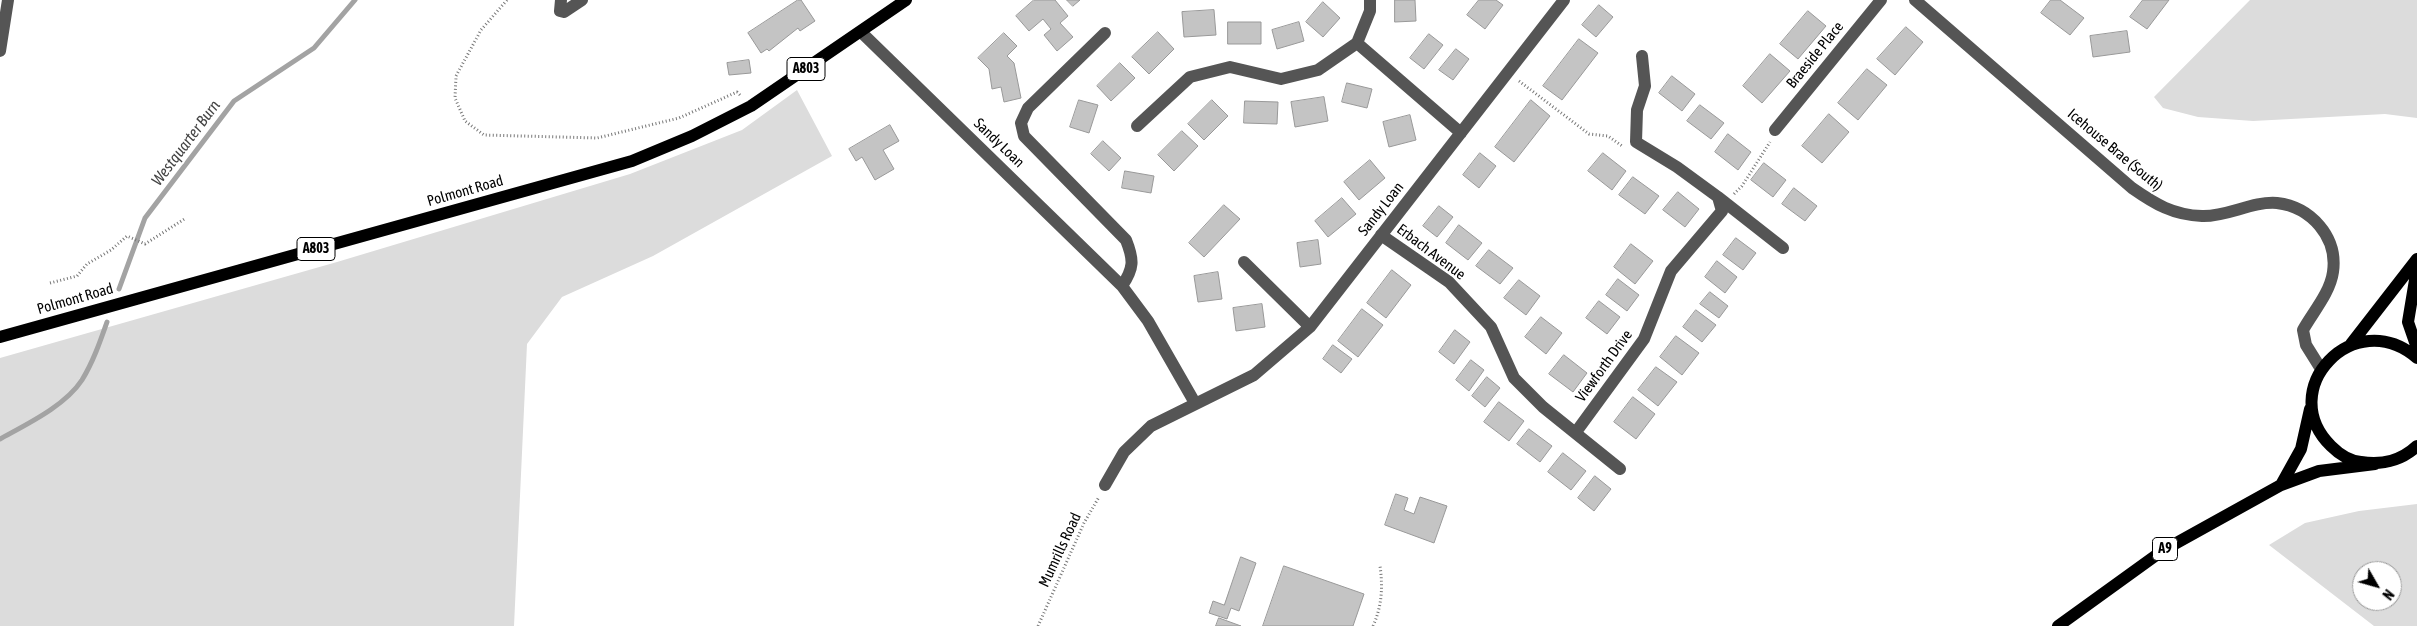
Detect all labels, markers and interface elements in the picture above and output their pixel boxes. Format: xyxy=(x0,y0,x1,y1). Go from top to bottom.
street label: Braeside Place xyxy=(1783,18,1847,92)
road number: A803 xyxy=(787,58,825,80)
water label: Westquarter Burn xyxy=(148,96,224,190)
street label: Icehouse Brae (South) xyxy=(2064,105,2166,195)
street label: Sandy Loan xyxy=(970,115,1028,171)
street label: Polmont Road xyxy=(425,172,505,210)
street label: Sandy Loan xyxy=(1355,179,1407,239)
street label: Erbach Avenue xyxy=(1393,220,1469,284)
road number: A803 xyxy=(297,238,335,260)
street label: Polmont Road xyxy=(35,280,115,318)
street label: Viewforth Drive xyxy=(1572,326,1636,406)
street label: Mumrills Road xyxy=(1035,510,1085,590)
road number: A9 xyxy=(2152,538,2178,560)
north arrow xyxy=(2352,561,2402,611)
text: N xyxy=(2379,586,2397,603)

